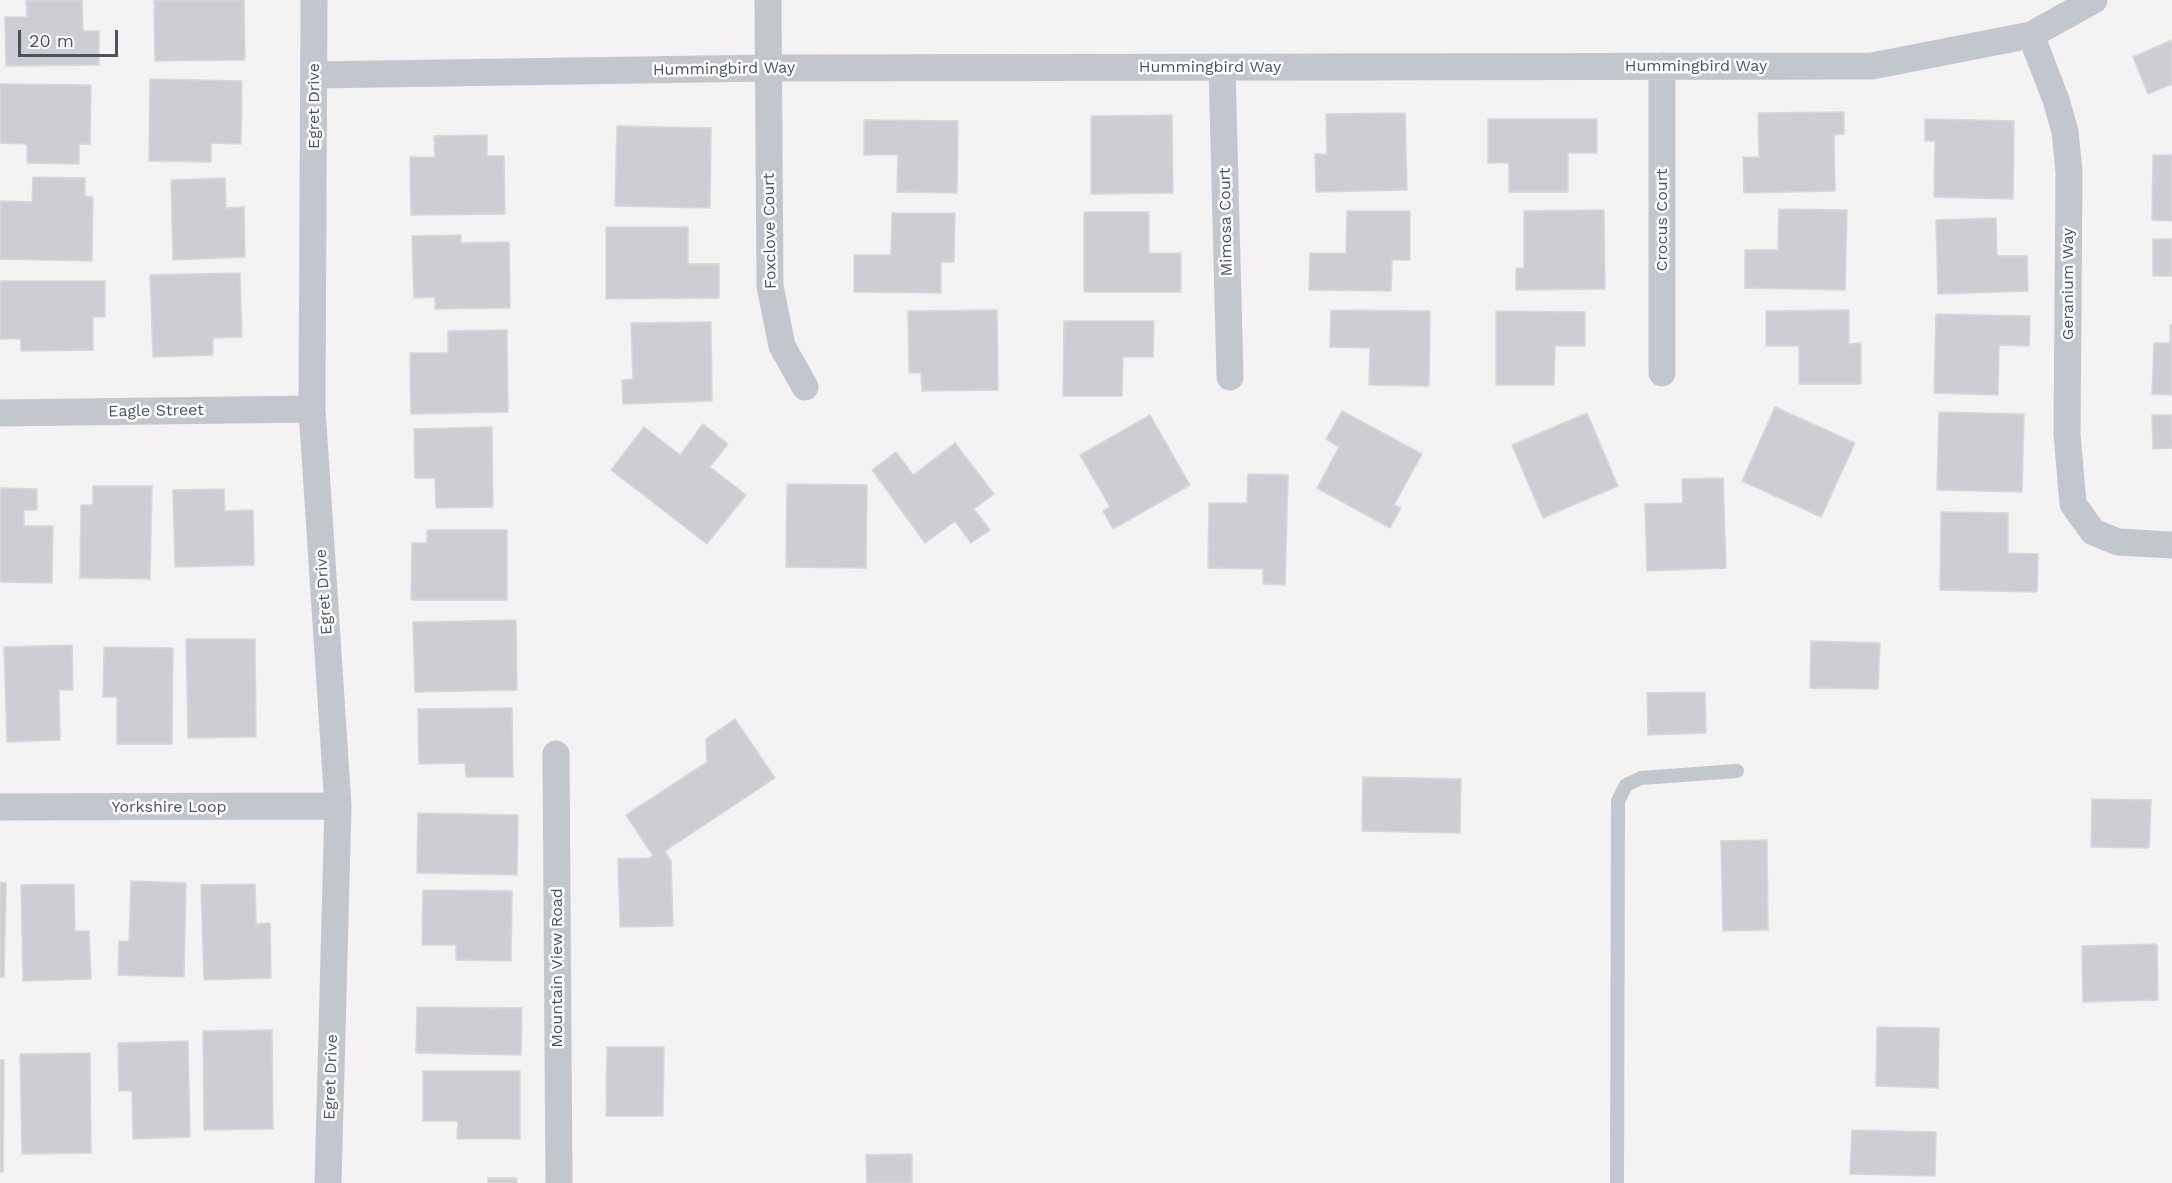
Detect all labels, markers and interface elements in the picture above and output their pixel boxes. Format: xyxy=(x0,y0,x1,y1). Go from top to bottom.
scale bar xyxy=(21,18,122,56)
text: 20 m xyxy=(29,30,74,51)
street label: Hummingbird Way xyxy=(1625,56,1767,76)
street label: Hummingbird Way xyxy=(1139,57,1281,77)
street label: Hummingbird Way xyxy=(653,58,795,80)
street label: Egret Drive xyxy=(304,63,324,149)
street label: Mimosa Court xyxy=(1215,167,1237,277)
street label: Crocus Court xyxy=(1652,169,1672,271)
street label: Foxclove Court xyxy=(759,173,781,289)
street label: Geranium Way xyxy=(2058,228,2078,340)
street label: Eagle Street xyxy=(108,401,204,421)
street label: Egret Drive xyxy=(311,548,337,636)
street label: Yorkshire Loop xyxy=(111,797,227,817)
street label: Mountain View Road xyxy=(547,888,567,1048)
street label: Egret Drive xyxy=(320,1034,342,1120)

